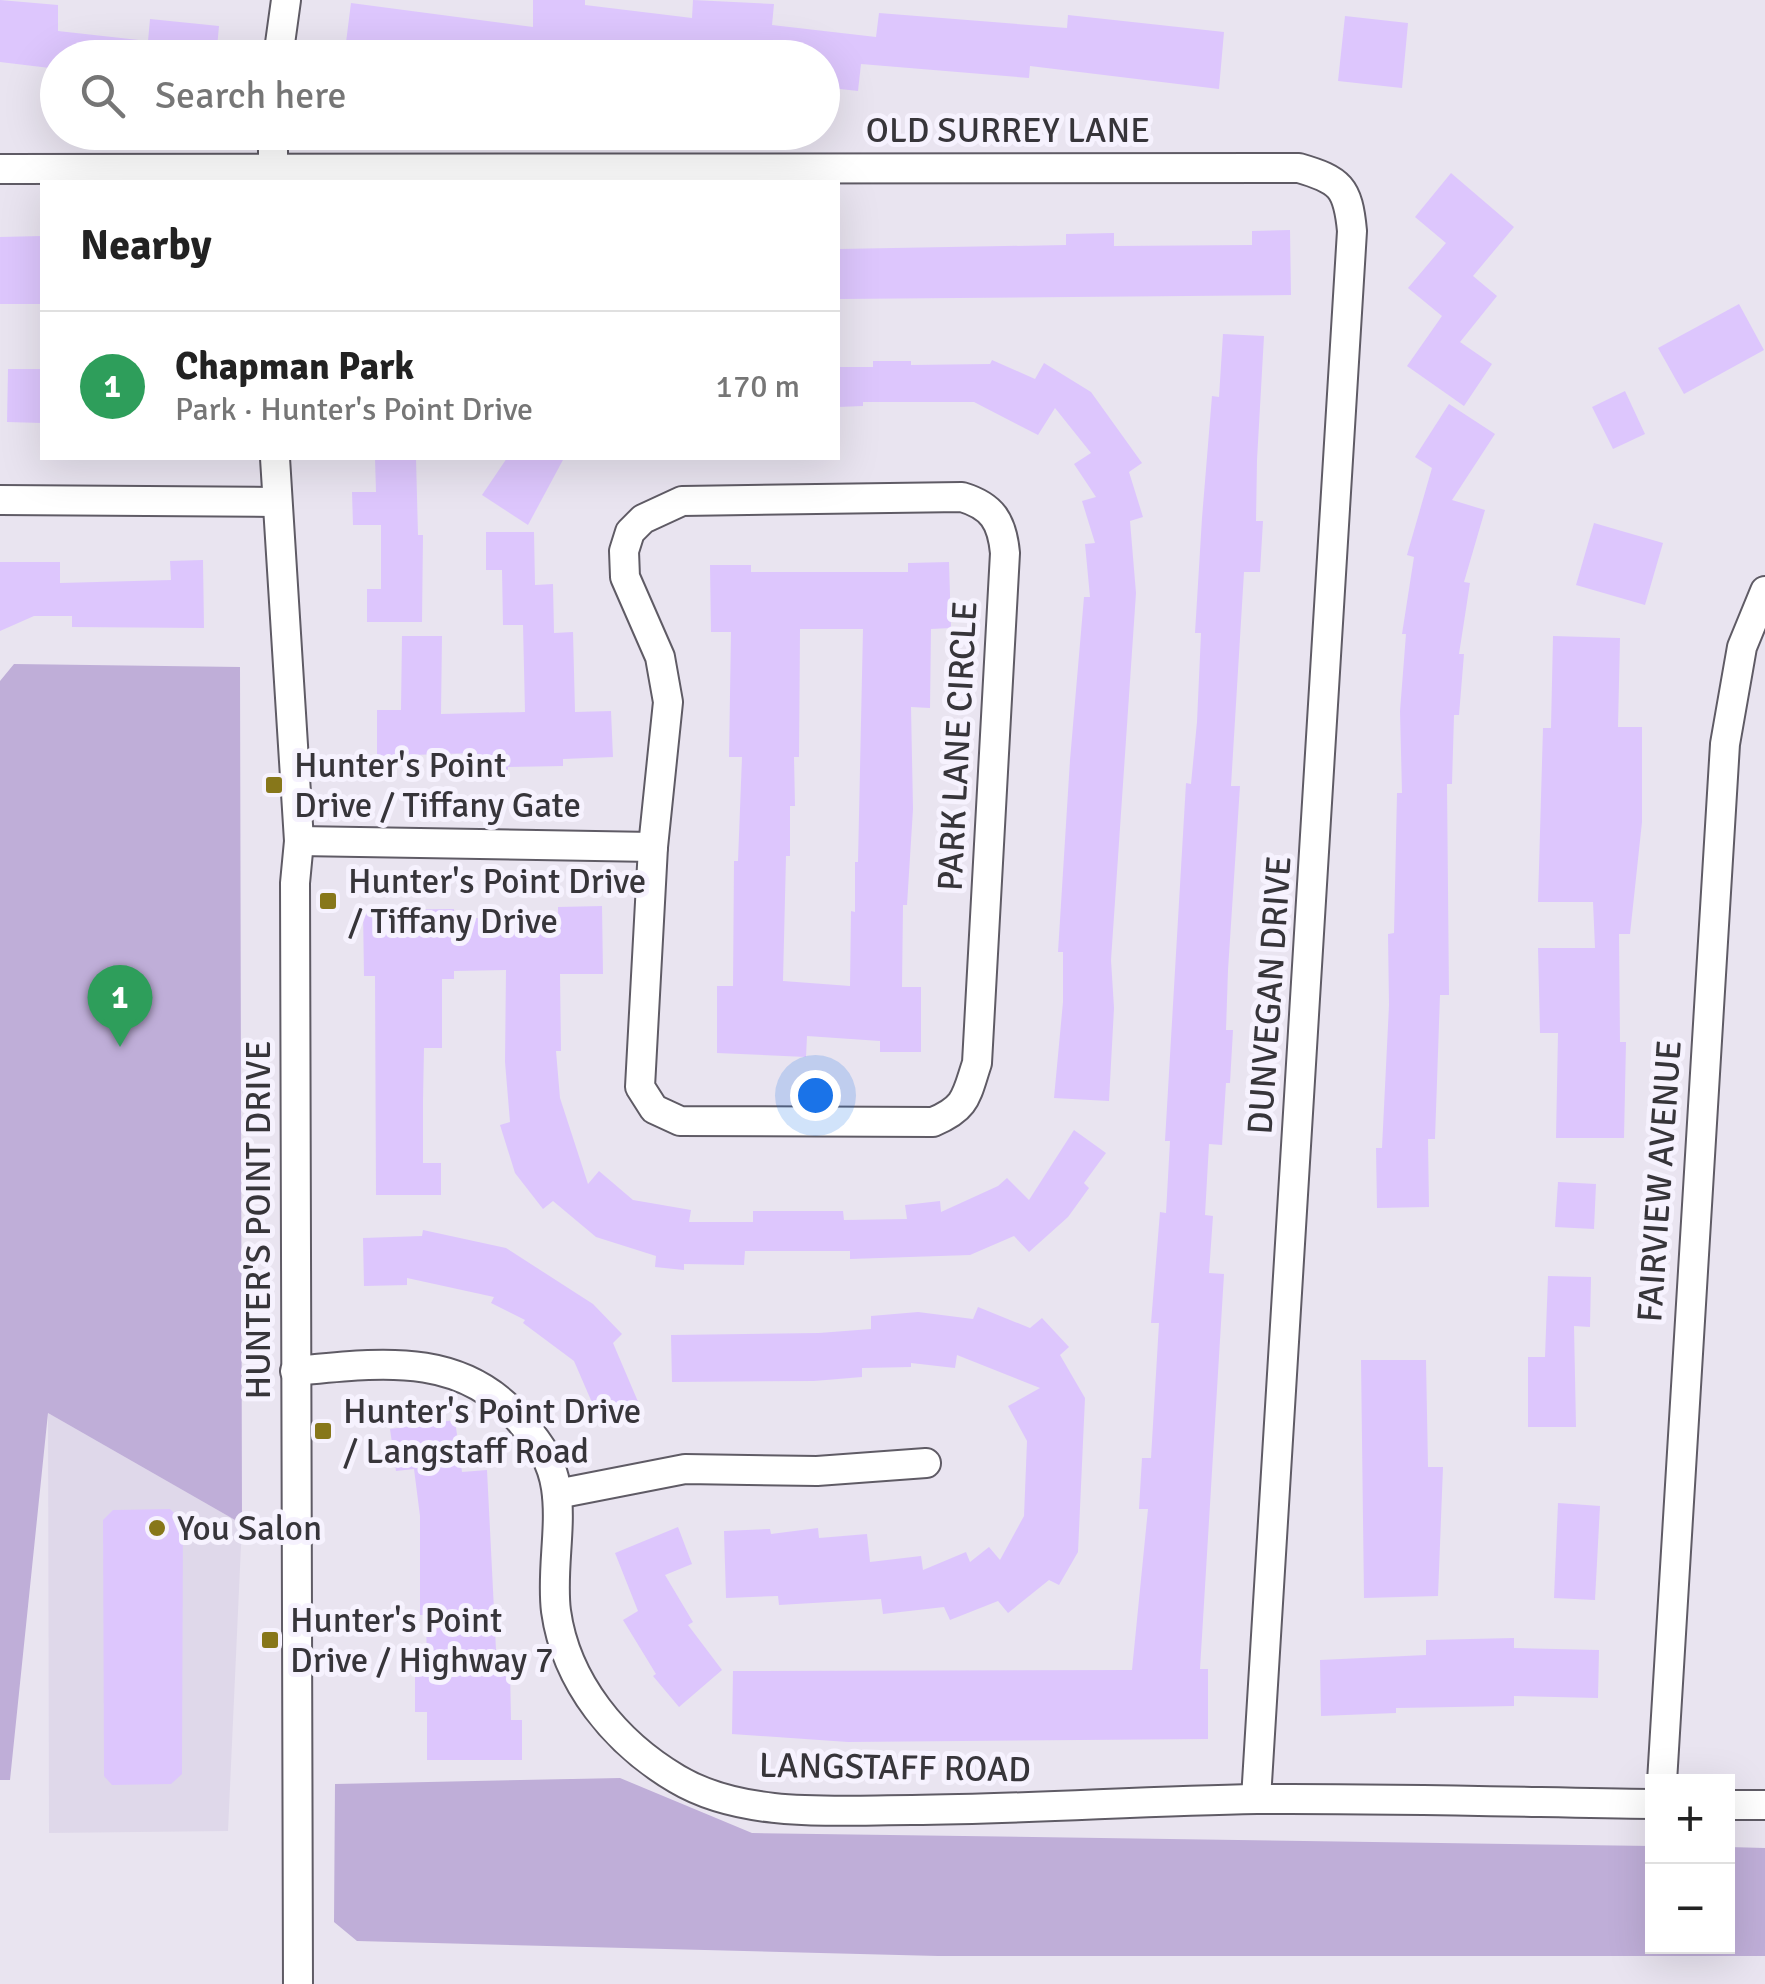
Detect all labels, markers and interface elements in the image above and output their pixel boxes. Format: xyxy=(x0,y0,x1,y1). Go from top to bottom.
search box xyxy=(40,40,840,150)
icon: search xyxy=(75,68,130,123)
text: Search here xyxy=(155,72,347,119)
street label: OLD SURREY LANE xyxy=(866,109,1150,152)
text: Nearby xyxy=(80,220,212,271)
text: Chapman Park xyxy=(175,343,414,390)
text: 1 xyxy=(104,367,121,406)
text: 170 m xyxy=(716,367,800,406)
text: Park · Hunter's Point Drive xyxy=(175,390,533,429)
street label: PARK LANE CIRCLE xyxy=(928,600,987,892)
place label: Hunter's Point Drive / Tiffany Gate xyxy=(294,744,581,827)
marker: Hunter's Point Drive / Tiffany Gate xyxy=(263,774,285,796)
street label: DUNVEGAN DRIVE xyxy=(1238,854,1301,1136)
place label: Hunter's Point Drive / Tiffany Drive xyxy=(348,860,646,943)
marker: Hunter's Point Drive / Tiffany Drive xyxy=(317,890,339,912)
pin: 1 xyxy=(88,964,152,1047)
street label: FAIRVIEW AVENUE xyxy=(1628,1039,1691,1323)
street label: HUNTER'S POINT DRIVE xyxy=(237,1041,280,1399)
your location xyxy=(790,1070,841,1121)
place label: Hunter's Point Drive / Langstaff Road xyxy=(343,1390,641,1473)
marker: Hunter's Point Drive / Langstaff Road xyxy=(312,1420,334,1442)
place label: You Salon xyxy=(177,1507,322,1550)
marker: You Salon xyxy=(146,1517,168,1539)
place label: Hunter's Point Drive / Highway 7 xyxy=(290,1599,554,1682)
marker: Hunter's Point Drive / Highway 7 xyxy=(259,1629,281,1651)
street label: LANGSTAFF ROAD xyxy=(759,1744,1031,1791)
map controls xyxy=(1645,1774,1735,1954)
button: + xyxy=(1645,1774,1735,1864)
button: − xyxy=(1645,1864,1735,1954)

